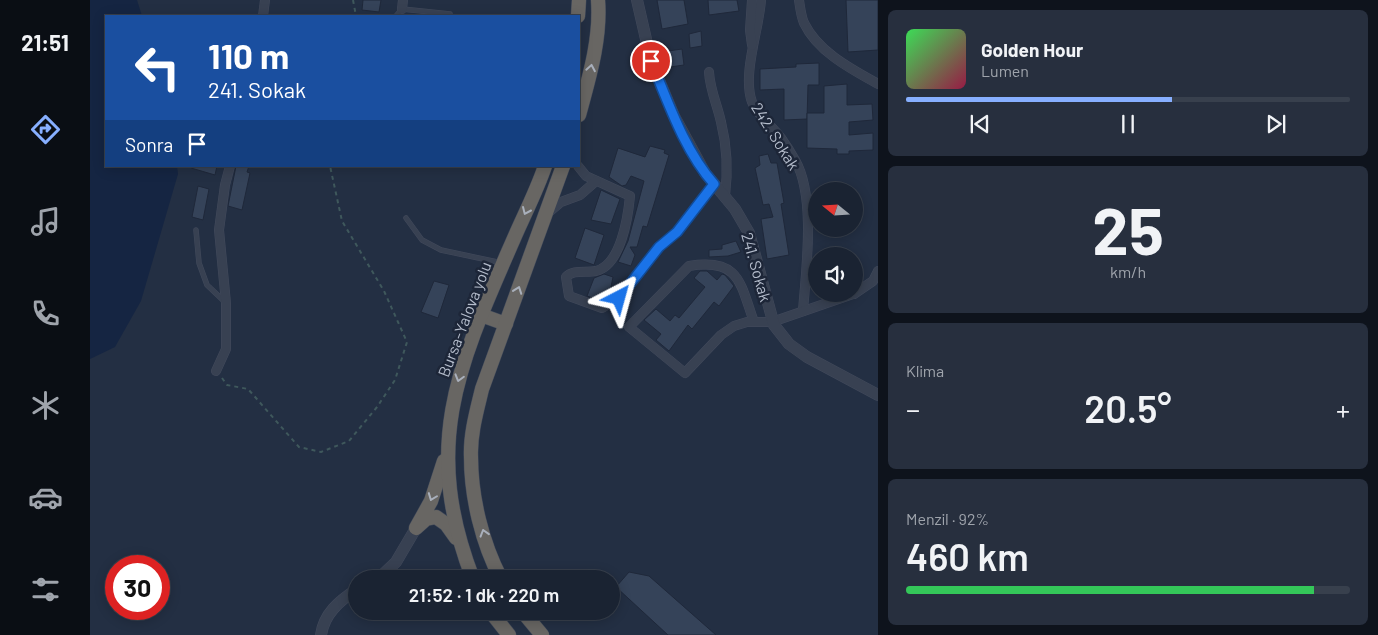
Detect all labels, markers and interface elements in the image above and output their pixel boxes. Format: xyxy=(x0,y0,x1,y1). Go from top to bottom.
text: 21:51 xyxy=(21,29,69,55)
text: 110 m xyxy=(208,34,289,76)
icon: left xyxy=(125,35,190,100)
text: Golden Hour xyxy=(981,38,1083,61)
pin xyxy=(630,40,672,82)
icon: arrive xyxy=(637,47,665,75)
text: Lumen xyxy=(981,61,1029,80)
one-way arrow xyxy=(586,64,596,72)
text: 241. Sokak xyxy=(208,76,306,102)
street label: 242. Sokak xyxy=(748,99,804,173)
icon: previous xyxy=(966,110,994,138)
icon: pause xyxy=(1114,110,1142,138)
icon: next xyxy=(1262,110,1290,138)
icon: directions xyxy=(28,112,63,147)
icon: arrive xyxy=(183,130,211,158)
text: Sonra xyxy=(125,133,173,156)
north arrow xyxy=(808,182,862,238)
map controls xyxy=(808,182,863,302)
text: 25 xyxy=(1092,190,1164,268)
icon: music xyxy=(28,204,63,239)
one-way arrow xyxy=(522,206,533,215)
street label: 241. Sokak xyxy=(738,230,776,304)
button: sound xyxy=(808,247,863,302)
street label: Bursa-Yalova yolu xyxy=(433,259,495,379)
text: km/h xyxy=(1110,262,1146,281)
position arrow xyxy=(592,271,644,323)
one-way arrow xyxy=(512,287,522,295)
icon: phone xyxy=(28,296,63,331)
text: Klima xyxy=(906,361,944,380)
one-way arrow xyxy=(455,373,465,382)
text: 20.5° xyxy=(1084,385,1172,431)
icon: climate xyxy=(28,388,63,423)
text: − xyxy=(906,392,920,426)
text: + xyxy=(1336,392,1350,426)
icon: car xyxy=(28,480,63,515)
one-way arrow xyxy=(428,492,438,500)
text: Menzil · 92% xyxy=(906,509,989,528)
one-way arrow xyxy=(479,530,489,538)
text: 460 km xyxy=(906,533,1029,579)
speed limit sign: 30 xyxy=(105,555,170,620)
icon: filters xyxy=(28,572,63,607)
text: 21:52 · 1 dk · 220 m xyxy=(409,583,559,606)

